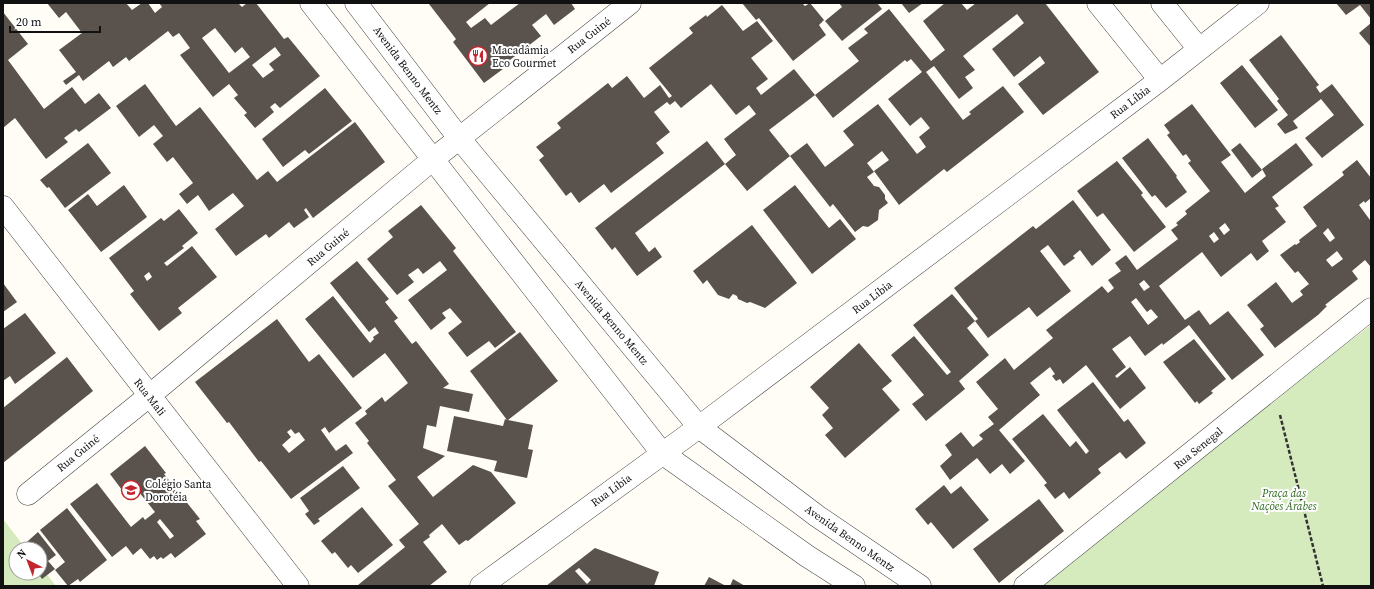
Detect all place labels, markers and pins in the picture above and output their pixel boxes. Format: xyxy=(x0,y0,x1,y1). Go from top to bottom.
place label: Macadâmia Eco Gourmet xyxy=(492,43,557,71)
restaurant icon: Macadâmia Eco Gourmet xyxy=(467,45,489,67)
place label: Colégio Santa Dorotéia xyxy=(145,477,212,505)
school or university icon: Colégio Santa Dorotéia xyxy=(120,479,142,501)

